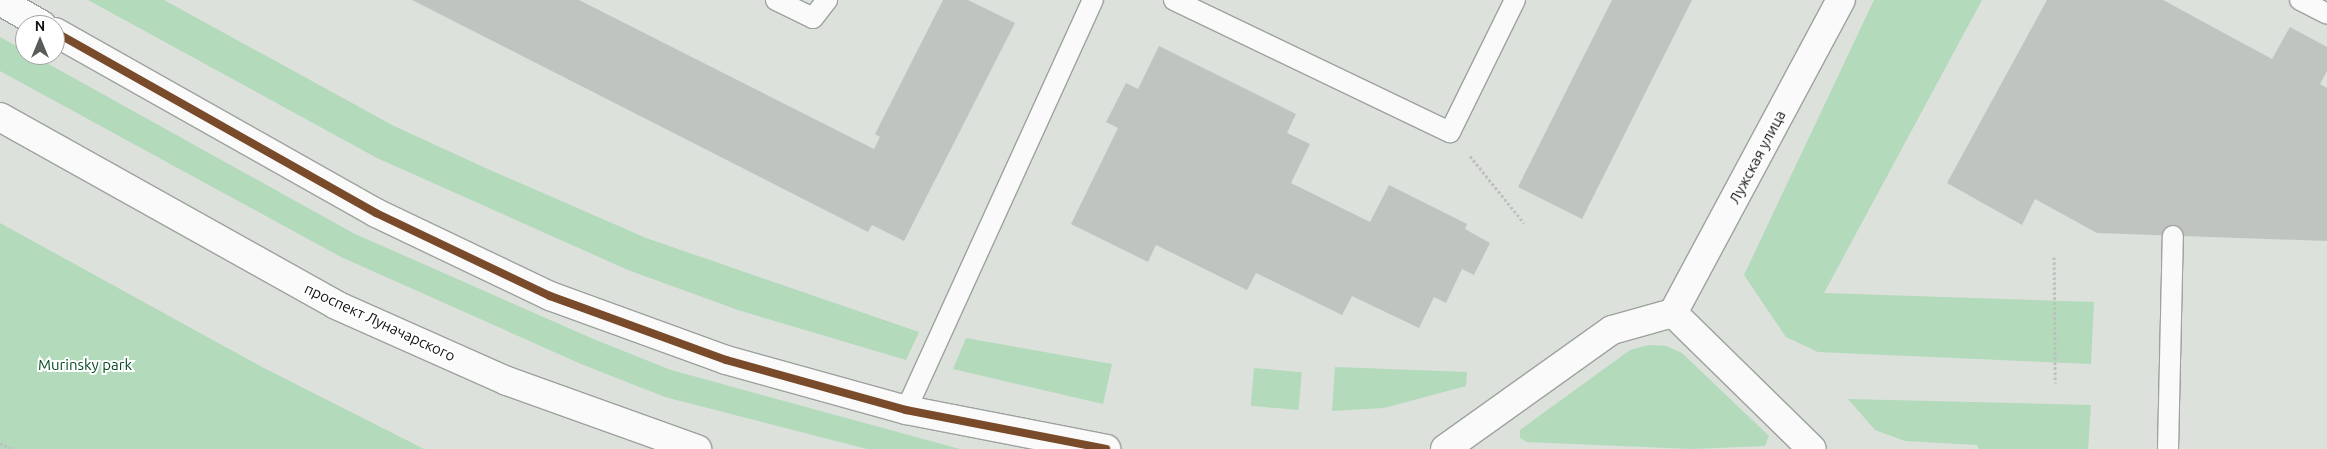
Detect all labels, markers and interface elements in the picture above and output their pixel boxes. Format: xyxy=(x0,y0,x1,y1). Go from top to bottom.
north arrow xyxy=(15,15,65,65)
text: N xyxy=(35,18,45,34)
street label: Лужская улица xyxy=(1725,107,1789,207)
street label: проспект Луначарского xyxy=(302,279,458,365)
park label: Murinsky park xyxy=(38,356,132,374)

